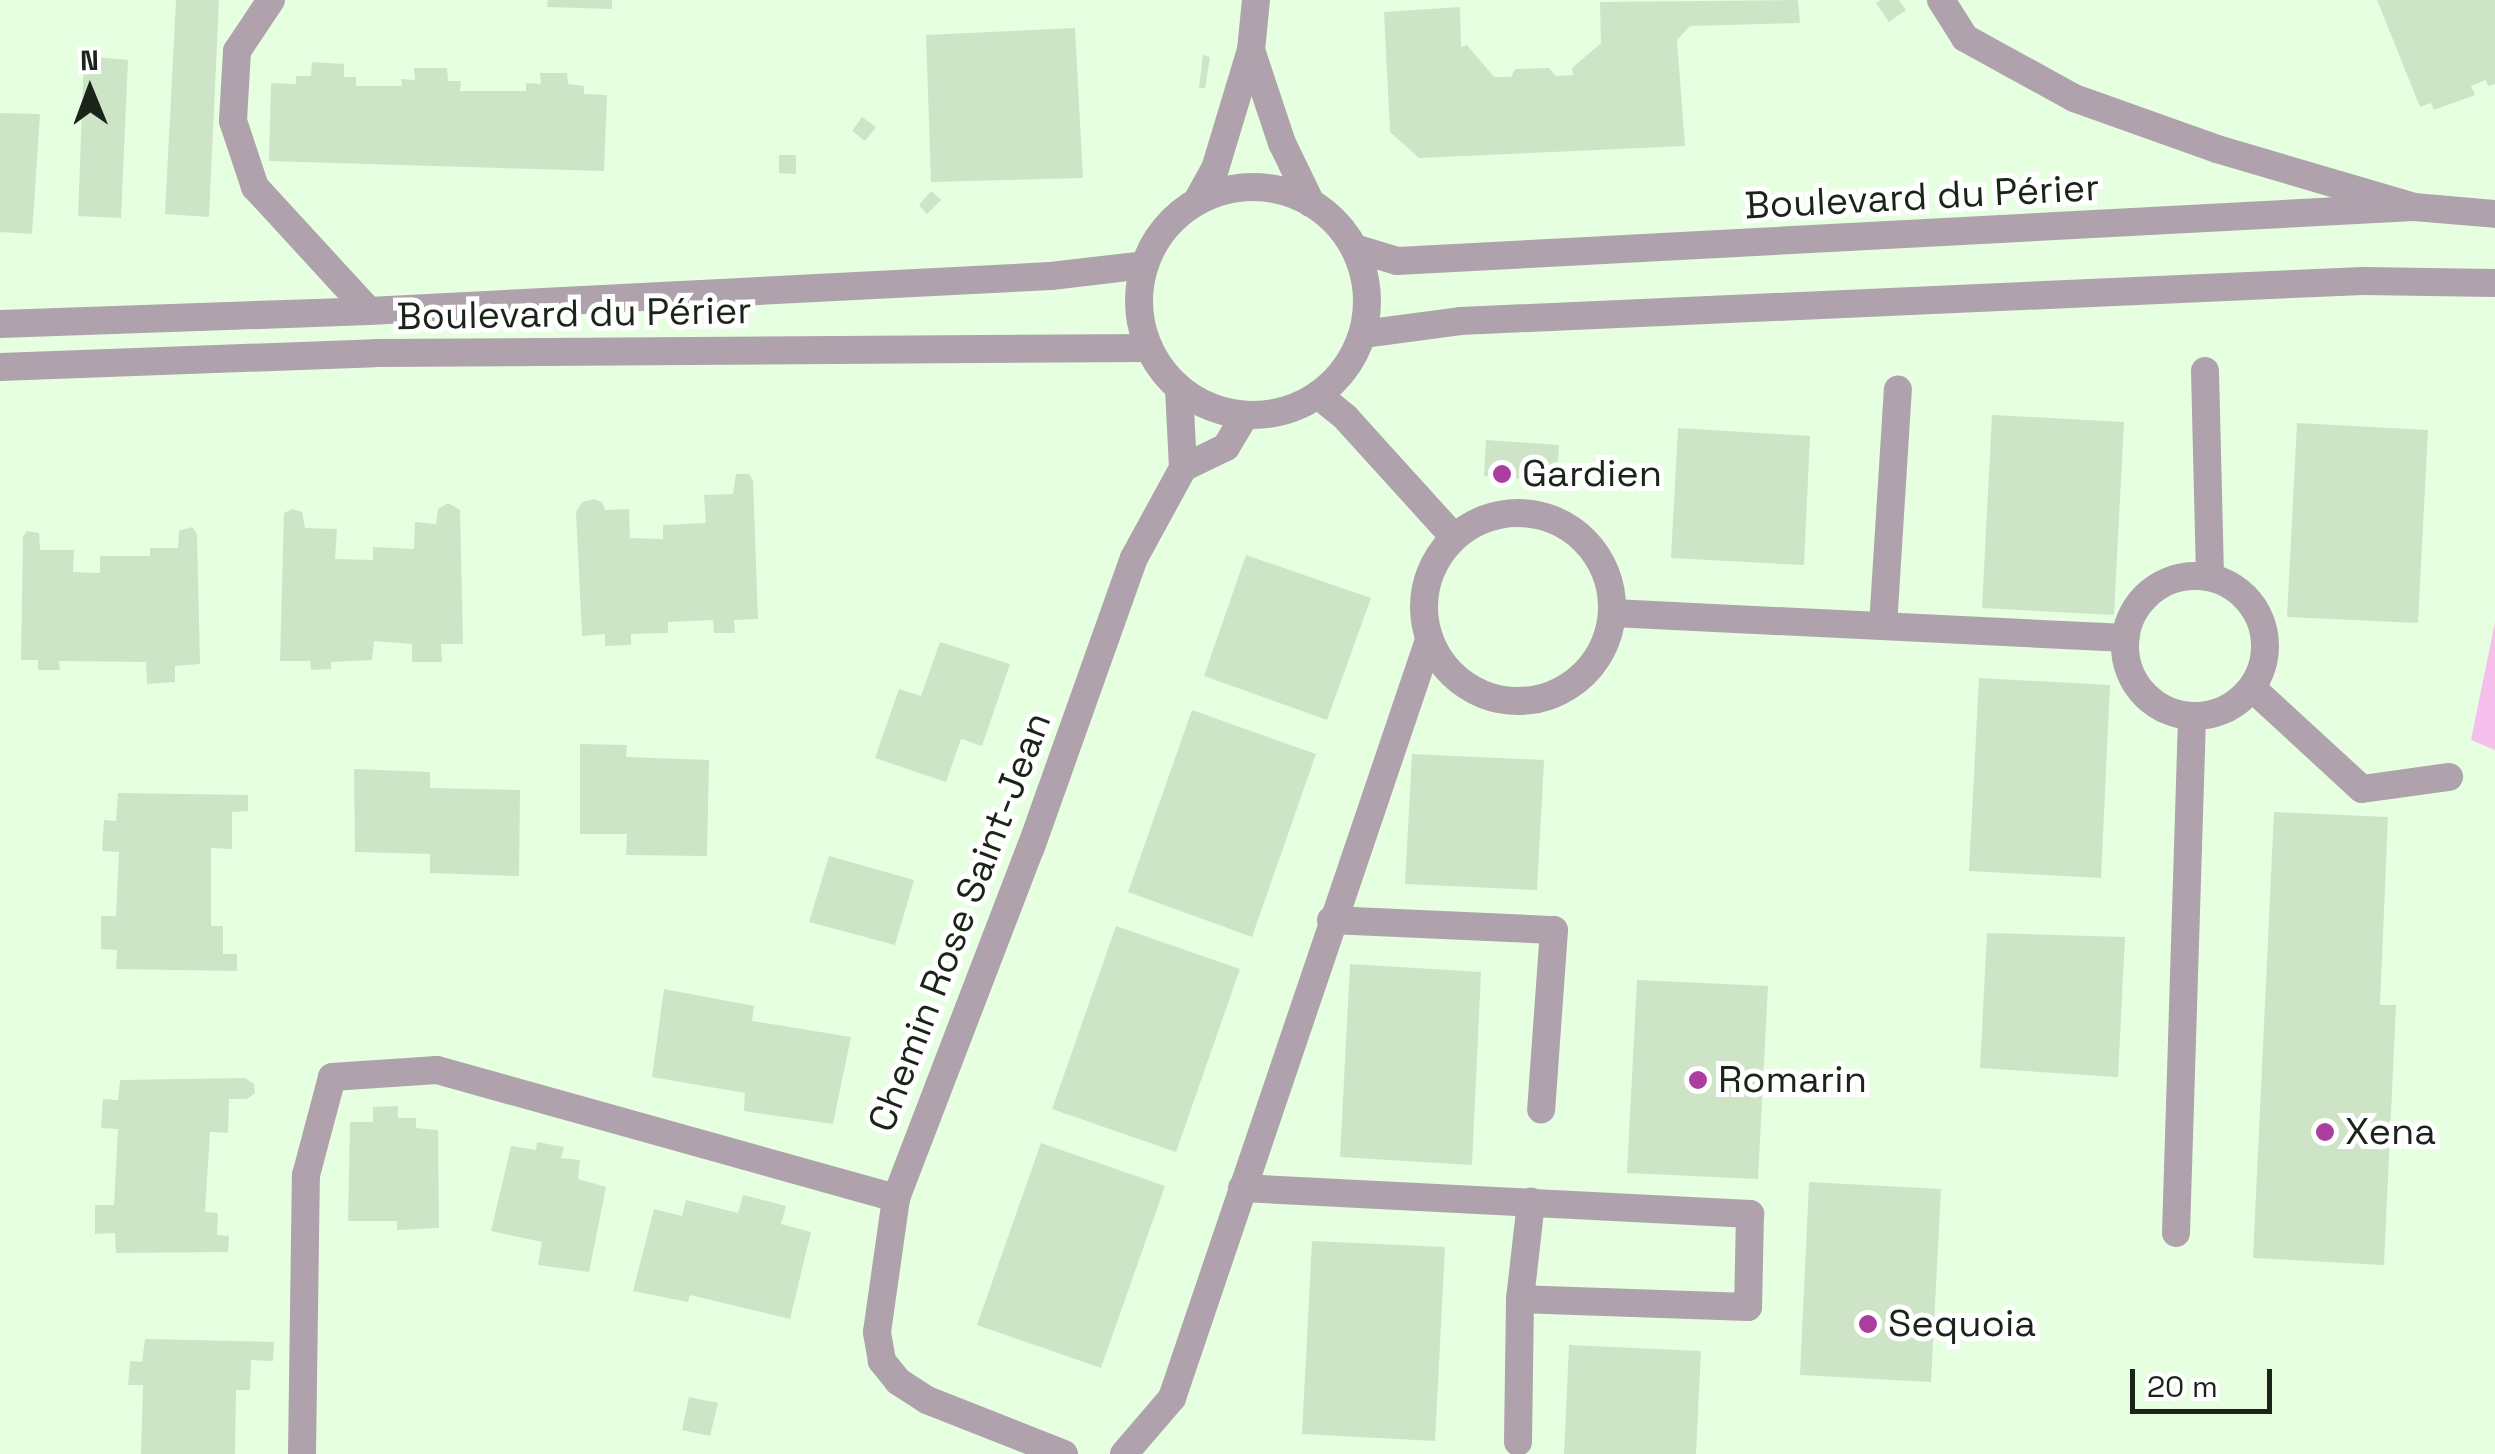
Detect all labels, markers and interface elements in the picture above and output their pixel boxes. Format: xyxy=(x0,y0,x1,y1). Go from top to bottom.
north arrow xyxy=(40,40,140,140)
text: N xyxy=(80,42,99,78)
street label: Boulevard du Périer xyxy=(1743,165,2101,229)
street label: Boulevard du Périer xyxy=(396,288,752,340)
place label: Gardien xyxy=(1522,451,1662,497)
marker: Gardien xyxy=(1491,463,1513,485)
street label: Chemin Rose Saint-Jean xyxy=(859,706,1061,1138)
place label: Romarin xyxy=(1718,1057,1867,1103)
marker: Romarin xyxy=(1687,1069,1709,1091)
place label: Xena xyxy=(2345,1109,2436,1155)
marker: Xena xyxy=(2314,1121,2336,1143)
place label: Sequoia xyxy=(1888,1301,2036,1347)
marker: Sequoia xyxy=(1857,1313,1879,1335)
scale bar xyxy=(2135,1349,2278,1411)
text: 20 m xyxy=(2147,1367,2218,1406)

